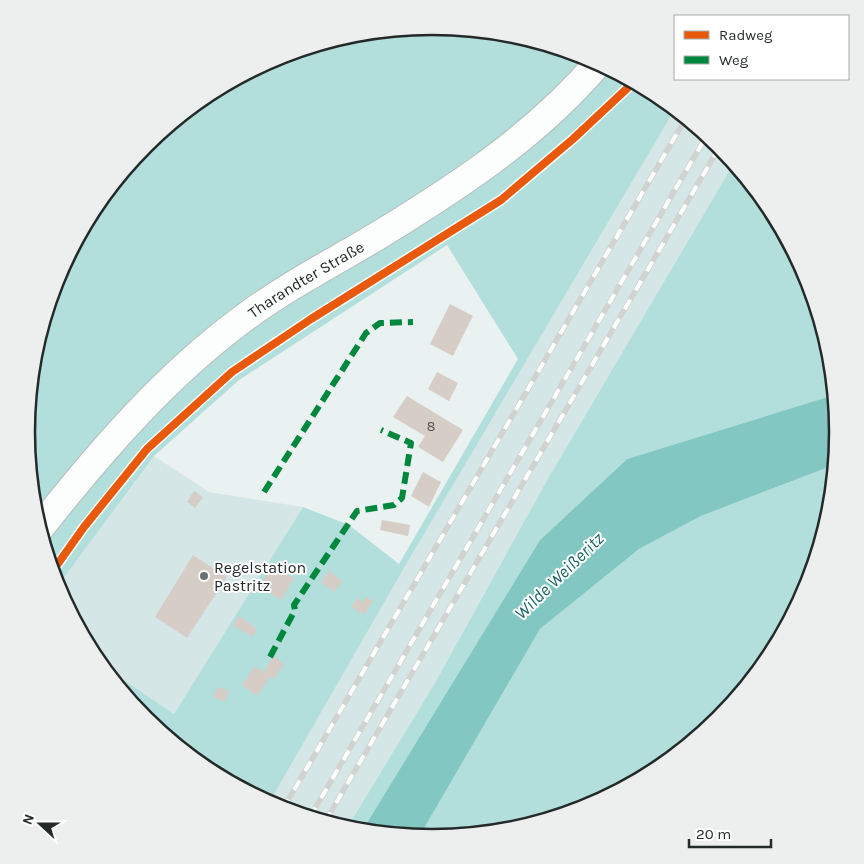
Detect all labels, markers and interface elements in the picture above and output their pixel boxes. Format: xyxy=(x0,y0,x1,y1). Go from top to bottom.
legend xyxy=(674,15,849,80)
text: Radweg xyxy=(719,26,773,44)
text: Weg xyxy=(719,51,749,69)
street label: Tharandter Straße xyxy=(244,237,367,322)
house number: 8 xyxy=(427,418,435,435)
water label: Wilde Weißeritz xyxy=(510,528,609,624)
place label: Regelstation Pastritz xyxy=(214,558,306,595)
marker: Regelstation Pastritz xyxy=(198,570,210,582)
north arrow xyxy=(15,799,65,849)
text: N xyxy=(19,812,38,827)
scale bar xyxy=(689,816,772,848)
text: 20 m xyxy=(696,825,731,843)

